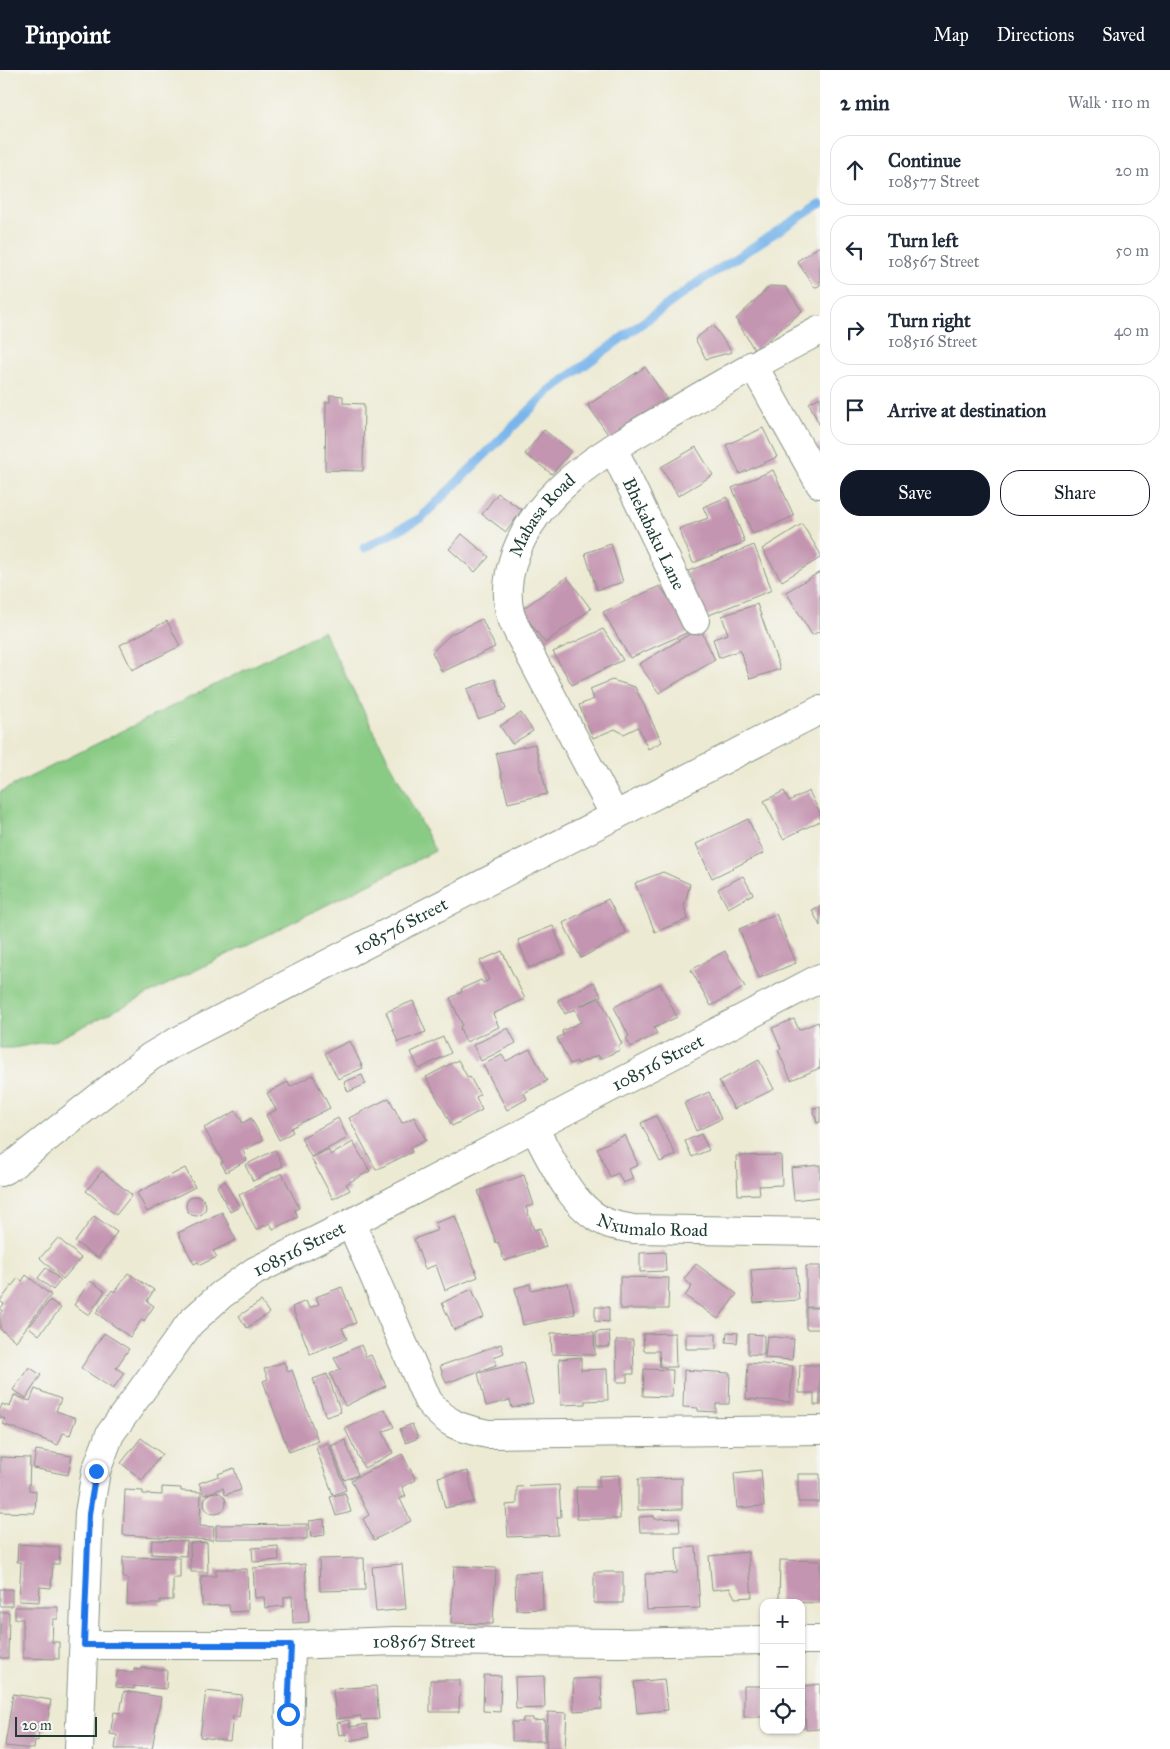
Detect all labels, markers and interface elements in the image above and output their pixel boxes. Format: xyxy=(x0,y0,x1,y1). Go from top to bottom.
text: Pinpoint xyxy=(25,20,111,50)
text: Map xyxy=(933,24,969,46)
text: Directions xyxy=(997,24,1074,46)
text: Saved xyxy=(1102,24,1145,46)
text: 2 min xyxy=(840,90,890,116)
text: Walk · 110 m xyxy=(1068,93,1150,112)
text: Continue xyxy=(888,149,961,172)
icon: ahead xyxy=(841,156,869,184)
text: 20 m xyxy=(1115,161,1149,180)
text: 108577 Street xyxy=(888,172,980,191)
text: Turn left xyxy=(888,229,958,252)
icon: left xyxy=(841,236,869,264)
text: 50 m xyxy=(1115,241,1149,260)
text: 108567 Street xyxy=(888,252,979,271)
text: Turn right xyxy=(888,309,971,332)
icon: right xyxy=(841,316,869,344)
text: 40 m xyxy=(1114,321,1149,340)
text: 108516 Street xyxy=(888,332,977,351)
icon: arrive xyxy=(841,396,869,424)
text: Arrive at destination xyxy=(888,399,1046,422)
street label: Mabasa Road xyxy=(504,469,580,560)
button: Save xyxy=(840,470,990,516)
button: Share xyxy=(1000,470,1150,516)
street label: Bhekabaku Lane xyxy=(618,474,690,593)
street label: 108576 Street xyxy=(350,893,452,959)
street label: 108516 Street xyxy=(608,1029,708,1096)
street label: Nxumalo Road xyxy=(593,1209,708,1241)
street label: 108516 Street xyxy=(249,1216,350,1281)
route end xyxy=(85,1460,108,1483)
map controls xyxy=(760,1599,805,1734)
button: + xyxy=(760,1599,805,1644)
street label: 108567 Street xyxy=(372,1630,476,1653)
button: − xyxy=(760,1644,805,1689)
button: locate xyxy=(760,1689,805,1734)
route start xyxy=(277,1703,300,1726)
scale bar xyxy=(15,1714,98,1737)
text: 20 m xyxy=(22,1717,52,1734)

